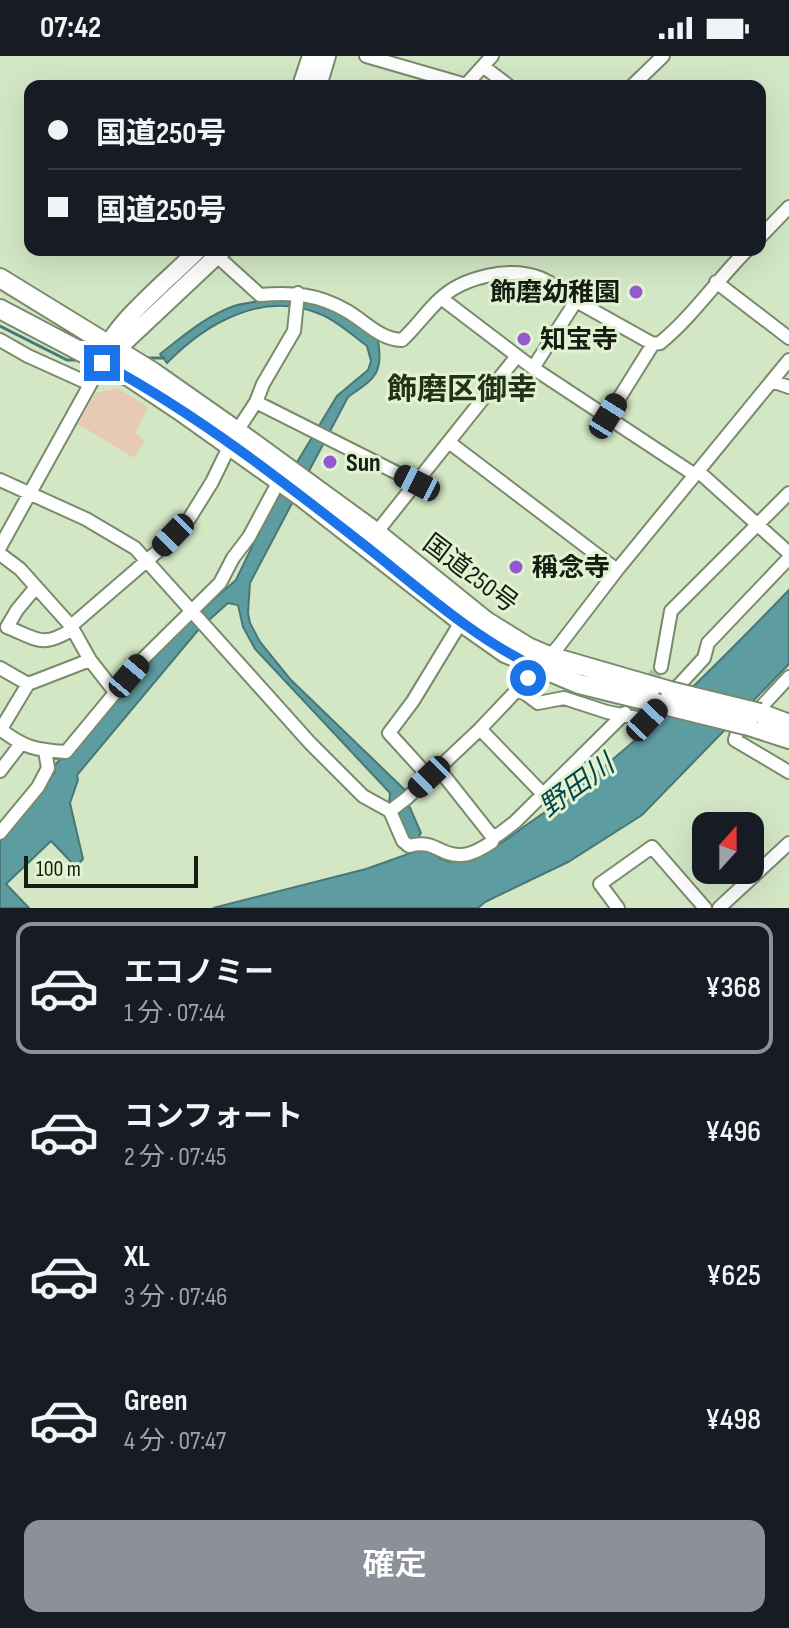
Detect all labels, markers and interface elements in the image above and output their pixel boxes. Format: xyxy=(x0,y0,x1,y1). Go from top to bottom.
text: 07:42 xyxy=(40,10,101,46)
text: 国道250号 xyxy=(96,116,227,152)
text: 国道250号 xyxy=(96,193,227,229)
place label: 飾磨幼稚園 xyxy=(490,278,620,309)
marker: 飾磨幼稚園 xyxy=(627,283,645,301)
place label: 知宝寺 xyxy=(540,325,618,356)
marker: 知宝寺 xyxy=(515,330,533,348)
route end xyxy=(84,345,120,381)
district label: 飾磨区御幸 xyxy=(387,372,537,408)
car xyxy=(585,389,631,443)
place label: Sun xyxy=(346,448,381,479)
marker: Sun xyxy=(321,453,339,471)
car xyxy=(390,461,444,505)
car xyxy=(148,509,198,561)
street label: 国道250号 xyxy=(417,528,524,620)
place label: 稱念寺 xyxy=(532,553,610,584)
marker: 稱念寺 xyxy=(507,558,525,576)
car xyxy=(104,650,154,702)
route start xyxy=(510,660,546,696)
car xyxy=(622,694,672,746)
water label: 野田川 xyxy=(533,746,623,824)
car xyxy=(403,752,455,802)
north arrow xyxy=(692,812,764,884)
map controls xyxy=(692,812,764,884)
scale bar xyxy=(24,852,198,888)
text: 100 m xyxy=(36,856,81,883)
icon: car xyxy=(28,952,100,1024)
text: エコノミー xyxy=(124,955,274,991)
text: ¥368 xyxy=(705,970,761,1006)
text: 1 分 · 07:44 xyxy=(124,998,225,1029)
icon: car xyxy=(28,1096,100,1168)
text: コンフォート xyxy=(124,1099,303,1135)
text: ¥496 xyxy=(705,1114,761,1150)
text: 2 分 · 07:45 xyxy=(124,1142,226,1173)
text: XL xyxy=(124,1239,150,1275)
icon: car xyxy=(28,1240,100,1312)
text: ¥625 xyxy=(706,1258,761,1294)
text: 3 分 · 07:46 xyxy=(124,1282,227,1313)
text: Green xyxy=(124,1383,188,1419)
icon: car xyxy=(28,1384,100,1456)
text: ¥498 xyxy=(705,1402,761,1438)
text: 4 分 · 07:47 xyxy=(124,1426,226,1457)
button: 確定 xyxy=(24,1520,765,1612)

